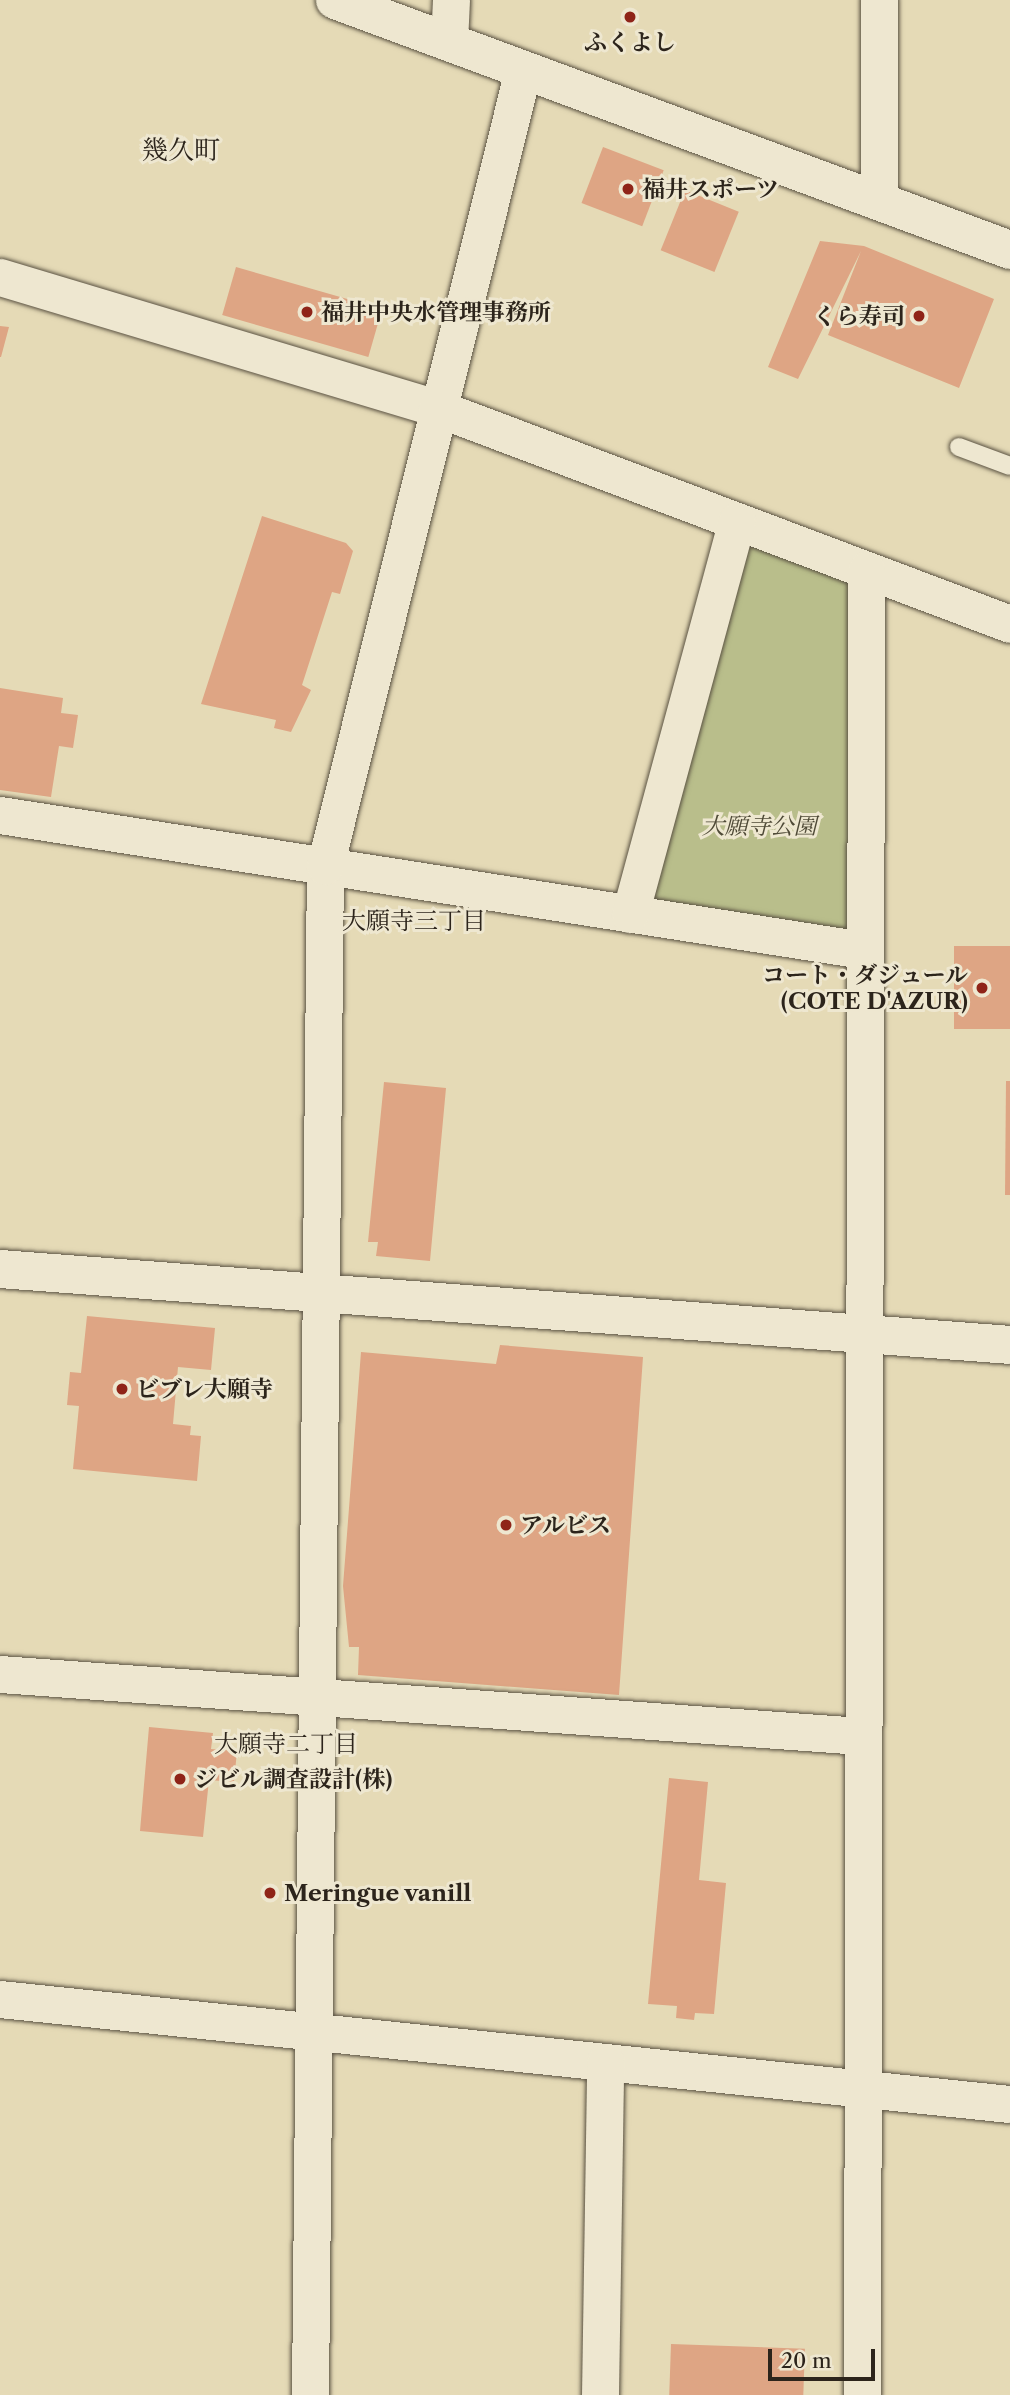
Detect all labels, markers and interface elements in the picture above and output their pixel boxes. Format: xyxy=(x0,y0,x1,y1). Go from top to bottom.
marker: ふくよし xyxy=(622,9,638,25)
place label: ふくよし xyxy=(584,28,676,56)
district label: 幾久町 xyxy=(142,135,220,167)
place label: 福井スポーツ xyxy=(642,175,780,203)
marker: 福井スポーツ xyxy=(620,181,636,197)
place label: 福井中央水管理事務所 xyxy=(321,298,551,326)
place label: くら寿司 xyxy=(813,302,905,330)
marker: 福井中央水管理事務所 xyxy=(299,304,315,320)
marker: くら寿司 xyxy=(911,308,927,324)
park label: 大願寺公園 xyxy=(702,812,816,840)
district label: 大願寺三丁目 xyxy=(342,907,486,935)
place label: コート・ダジュール (COTE D'AZUR) xyxy=(761,961,968,1015)
marker: コート・ダジュール (COTE D'AZUR) xyxy=(974,980,990,996)
place label: ビブレ大願寺 xyxy=(136,1375,274,1403)
marker: ビブレ大願寺 xyxy=(114,1381,130,1397)
place label: アルビス xyxy=(520,1511,612,1539)
marker: アルビス xyxy=(498,1517,514,1533)
district label: 大願寺二丁目 xyxy=(214,1730,358,1758)
place label: ジビル調査設計(株) xyxy=(194,1765,392,1793)
marker: ジビル調査設計(株) xyxy=(172,1771,188,1787)
place label: Meringue vanill xyxy=(284,1879,472,1907)
marker: Meringue vanill xyxy=(262,1885,278,1901)
scale bar xyxy=(772,2336,879,2380)
text: 20 m xyxy=(781,2348,832,2373)

